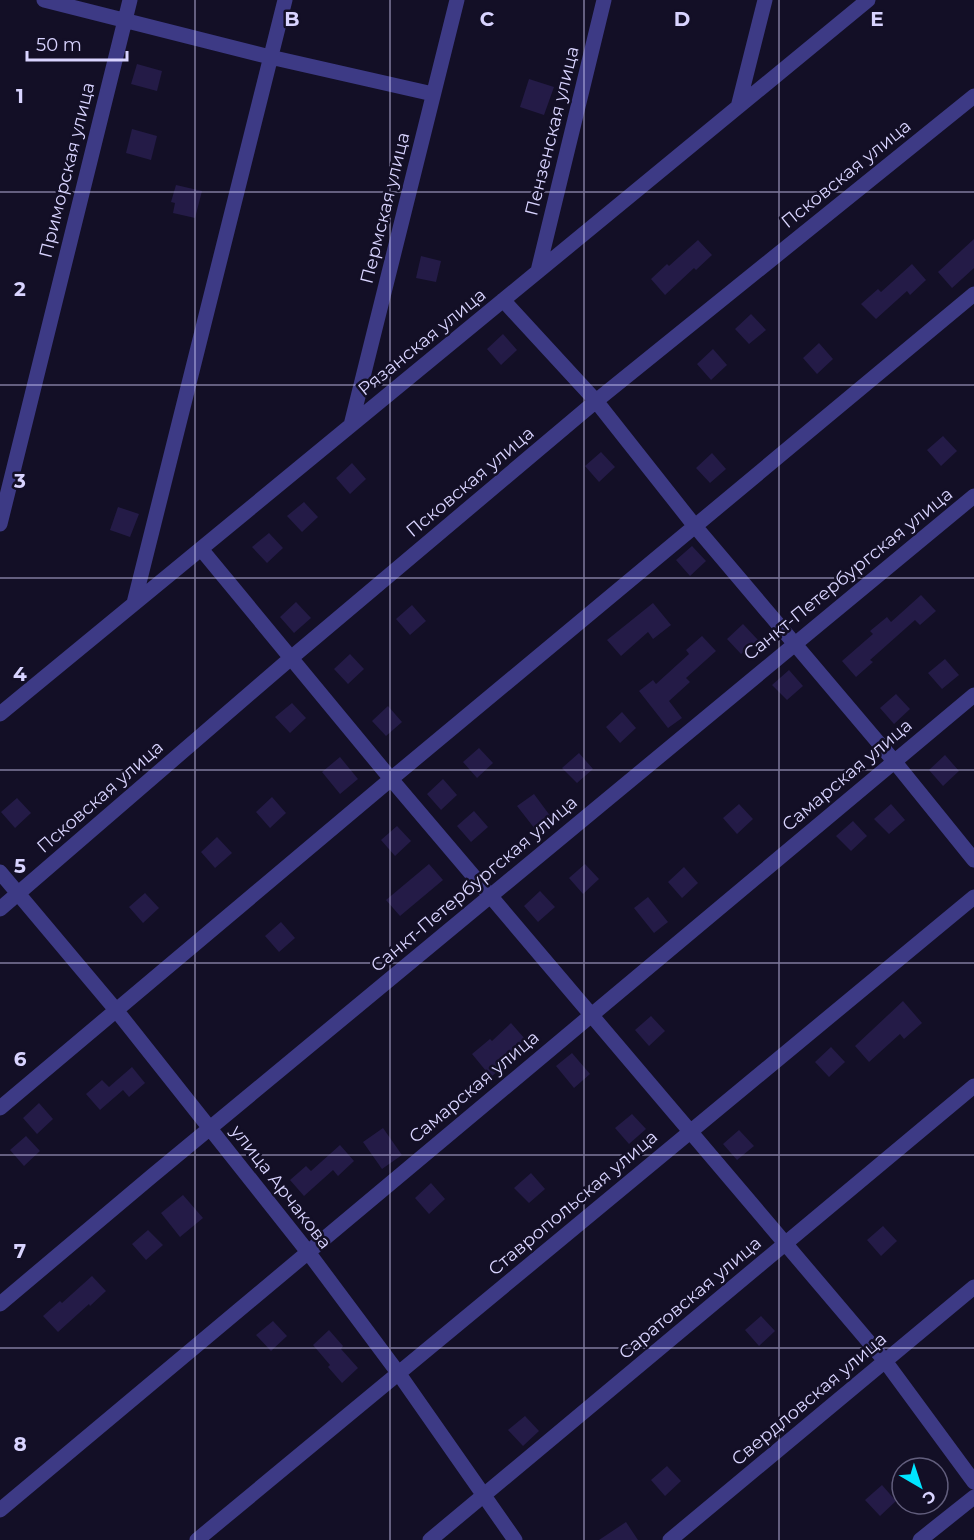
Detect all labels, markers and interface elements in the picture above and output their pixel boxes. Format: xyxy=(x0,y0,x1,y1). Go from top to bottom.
text: B xyxy=(284,7,300,31)
text: C xyxy=(480,7,495,31)
text: D xyxy=(674,7,690,31)
text: E xyxy=(870,7,884,31)
scale bar xyxy=(27,24,128,62)
text: 50 m xyxy=(36,34,82,56)
street label: Пензенская улица xyxy=(520,44,584,218)
street label: Приморская улица xyxy=(35,80,99,260)
text: 1 xyxy=(16,84,24,108)
street label: Псковская улица xyxy=(777,115,915,233)
street label: Пермская улица xyxy=(356,130,414,286)
text: 2 xyxy=(14,277,26,301)
street label: Рязанская улица xyxy=(354,284,490,400)
street label: Псковская улица xyxy=(402,422,538,542)
text: 3 xyxy=(13,469,26,493)
street label: Санкт-Петербургская улица xyxy=(739,483,957,665)
text: 4 xyxy=(13,662,27,686)
street label: Самарская улица xyxy=(777,714,917,836)
street label: Псковская улица xyxy=(32,736,168,858)
street label: Санкт-Петербургская улица xyxy=(366,791,582,977)
text: 5 xyxy=(14,854,26,878)
street label: Самарская улица xyxy=(404,1026,544,1148)
text: 6 xyxy=(14,1047,27,1071)
street label: улица Арчакова xyxy=(225,1120,336,1253)
street label: Ставропольская улица xyxy=(484,1126,662,1280)
street label: Саратовская улица xyxy=(614,1232,766,1364)
text: 7 xyxy=(14,1239,26,1263)
street label: Свердловская улица xyxy=(727,1328,891,1470)
text: 8 xyxy=(13,1432,27,1456)
north arrow xyxy=(890,1456,950,1516)
text: С xyxy=(918,1486,940,1509)

